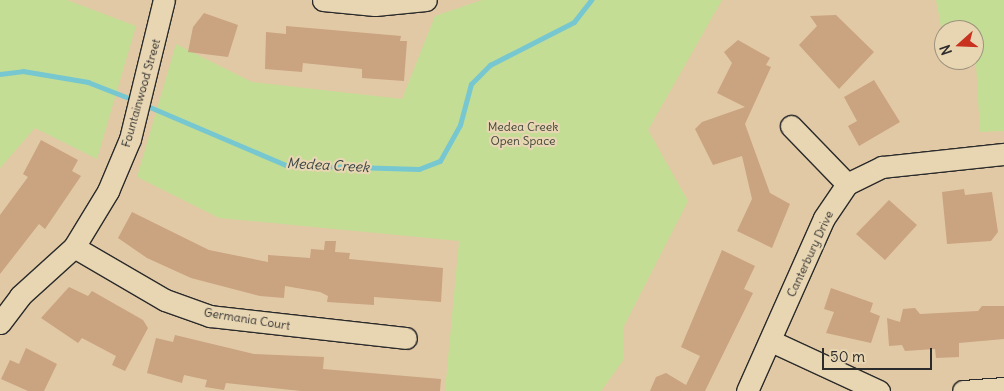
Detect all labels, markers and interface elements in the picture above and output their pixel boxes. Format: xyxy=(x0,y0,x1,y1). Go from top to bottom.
north arrow xyxy=(934,20,984,70)
street label: Fountainwood Street xyxy=(119,37,163,149)
text: N xyxy=(936,42,956,57)
park label: Medea Creek Open Space xyxy=(488,120,558,148)
water label: Medea Creek xyxy=(286,154,370,176)
street label: Canterbury Drive xyxy=(784,209,836,299)
street label: Germania Court xyxy=(203,305,291,333)
scale bar xyxy=(824,338,934,370)
text: 50 m xyxy=(830,347,865,366)

